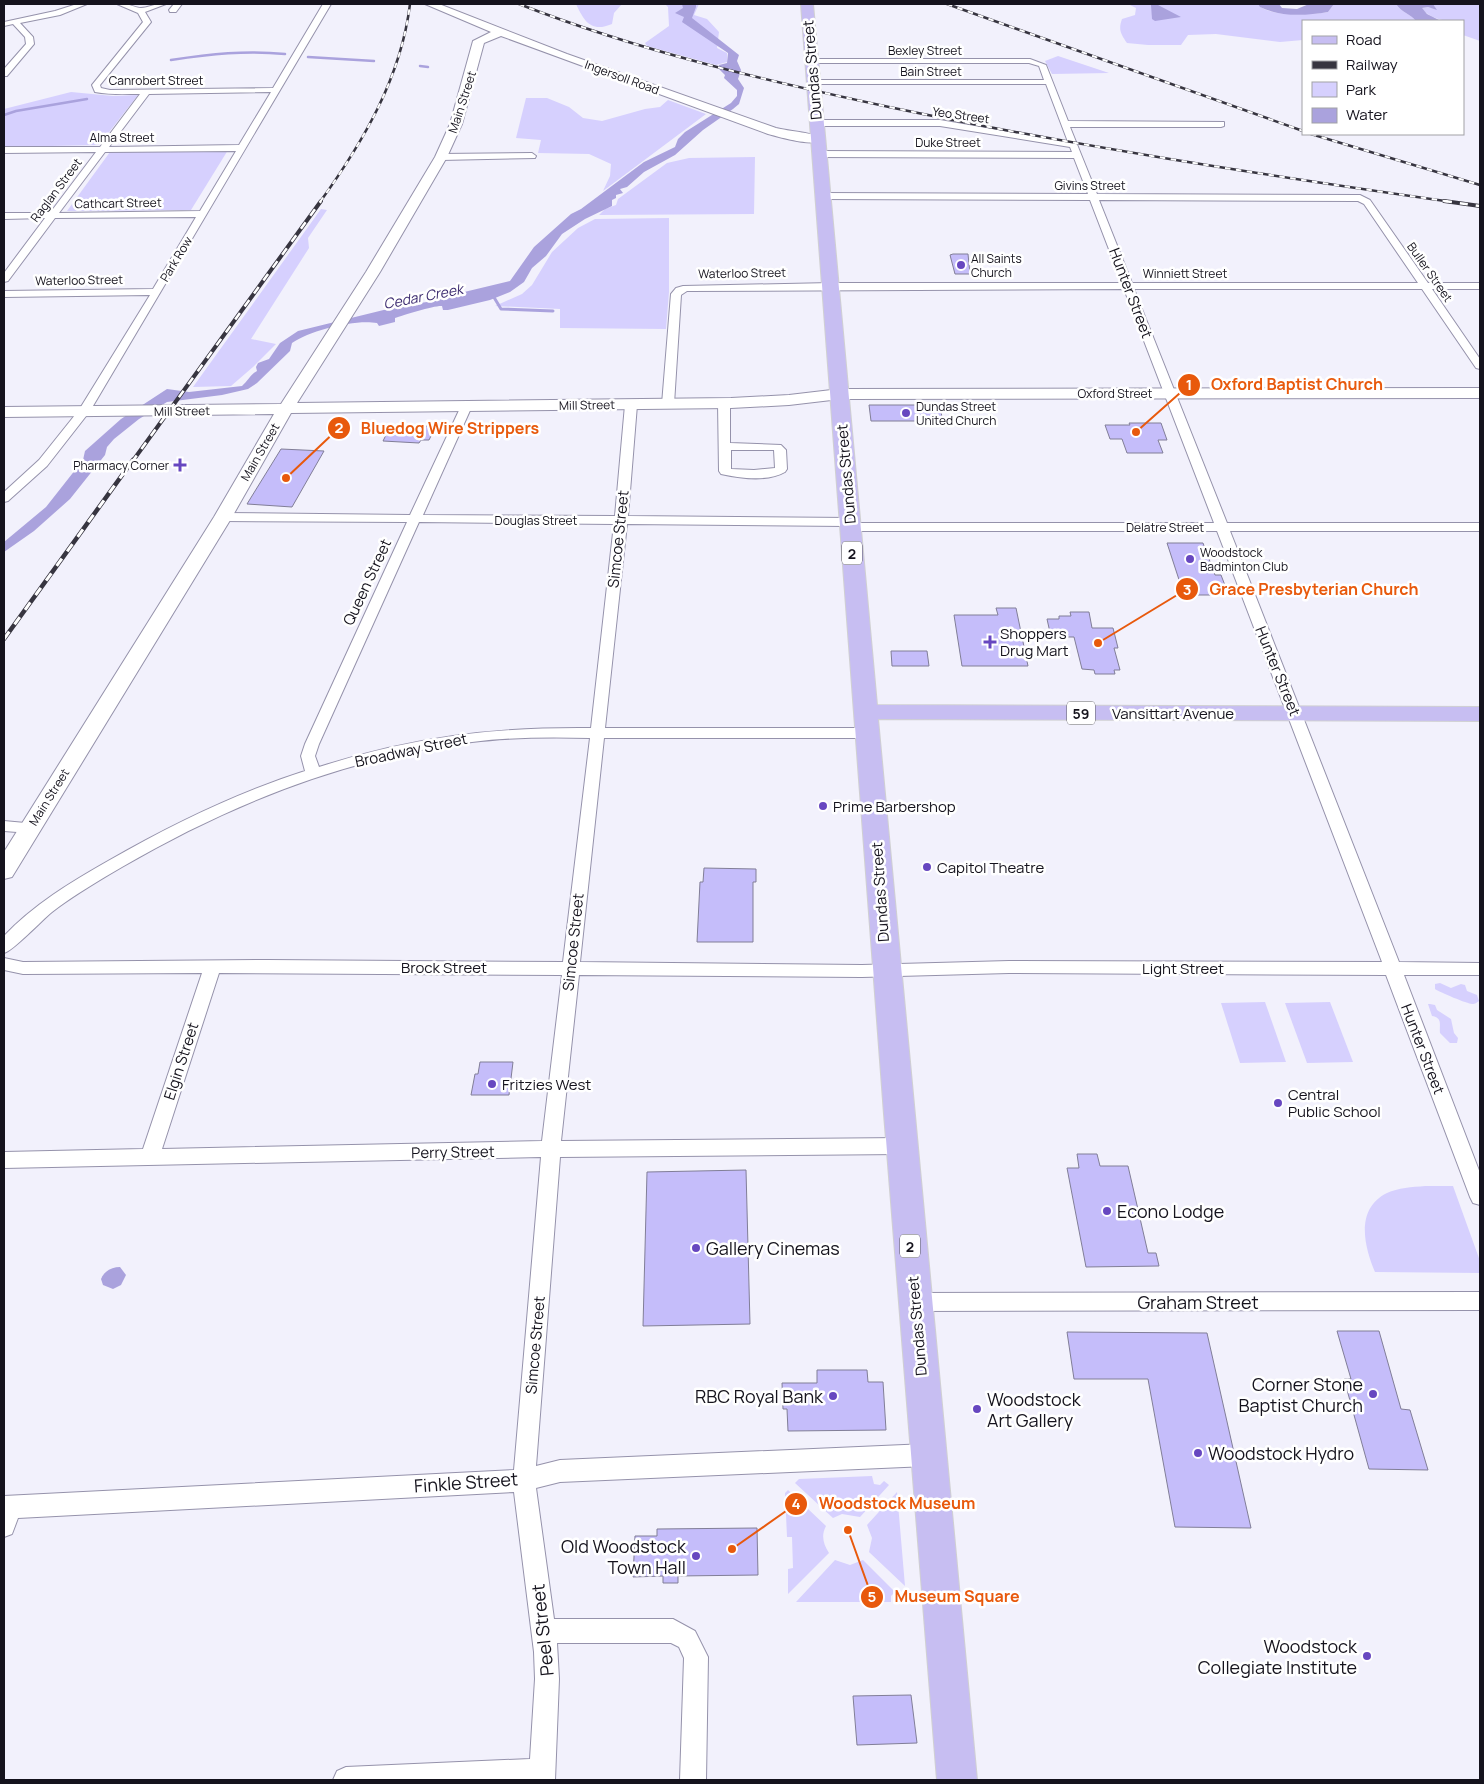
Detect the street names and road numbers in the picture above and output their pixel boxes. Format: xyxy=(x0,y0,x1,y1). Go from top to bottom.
street label: Dundas Street xyxy=(797,19,827,121)
street label: Bexley Street xyxy=(888,42,962,59)
street label: Ingersoll Road xyxy=(582,56,662,98)
street label: Bain Street xyxy=(900,63,962,80)
street label: Main Street xyxy=(444,69,480,135)
street label: Canrobert Street xyxy=(109,72,203,89)
street label: Yeo Street xyxy=(931,103,991,127)
street label: Alma Street xyxy=(90,129,155,146)
street label: Duke Street xyxy=(915,134,981,151)
street label: Raglan Street xyxy=(26,155,86,225)
street label: Givins Street xyxy=(1054,177,1126,194)
street label: Cathcart Street xyxy=(74,194,162,212)
street label: Park Row xyxy=(156,233,196,285)
street label: Buller Street xyxy=(1403,239,1457,305)
street label: Hunter Street xyxy=(1104,245,1158,341)
street label: Waterloo Street xyxy=(698,264,786,282)
street label: Winniett Street xyxy=(1143,265,1227,282)
street label: Waterloo Street xyxy=(35,271,123,289)
street label: Oxford Street xyxy=(1078,385,1153,402)
street label: Mill Street xyxy=(559,396,615,414)
street label: Mill Street xyxy=(154,402,210,420)
street label: Main Street xyxy=(237,420,284,484)
street label: Dundas Street xyxy=(831,423,861,525)
street label: Simcoe Street xyxy=(602,489,634,589)
street label: Douglas Street xyxy=(495,512,578,529)
street label: Delatre Street xyxy=(1126,519,1204,536)
street label: Queen Street xyxy=(338,535,396,629)
road number: 2 xyxy=(842,542,862,564)
street label: Hunter Street xyxy=(1250,623,1306,719)
road number: 59 xyxy=(1067,701,1095,724)
street label: Vansittart Avenue xyxy=(1112,703,1234,724)
street label: Broadway Street xyxy=(353,728,469,772)
street label: Main Street xyxy=(25,765,73,829)
street label: Dundas Street xyxy=(866,841,894,943)
street label: Simcoe Street xyxy=(557,892,589,992)
street label: Brock Street xyxy=(401,957,487,978)
street label: Light Street xyxy=(1142,958,1224,979)
street label: Hunter Street xyxy=(1396,1001,1450,1097)
street label: Elgin Street xyxy=(159,1020,203,1102)
street label: Perry Street xyxy=(411,1141,495,1163)
road number: 2 xyxy=(900,1234,920,1258)
street label: Dundas Street xyxy=(902,1275,932,1377)
street label: Graham Street xyxy=(1137,1290,1259,1314)
street label: Simcoe Street xyxy=(520,1295,550,1395)
street label: Finkle Street xyxy=(413,1466,519,1498)
street label: Peel Street xyxy=(525,1583,559,1677)

